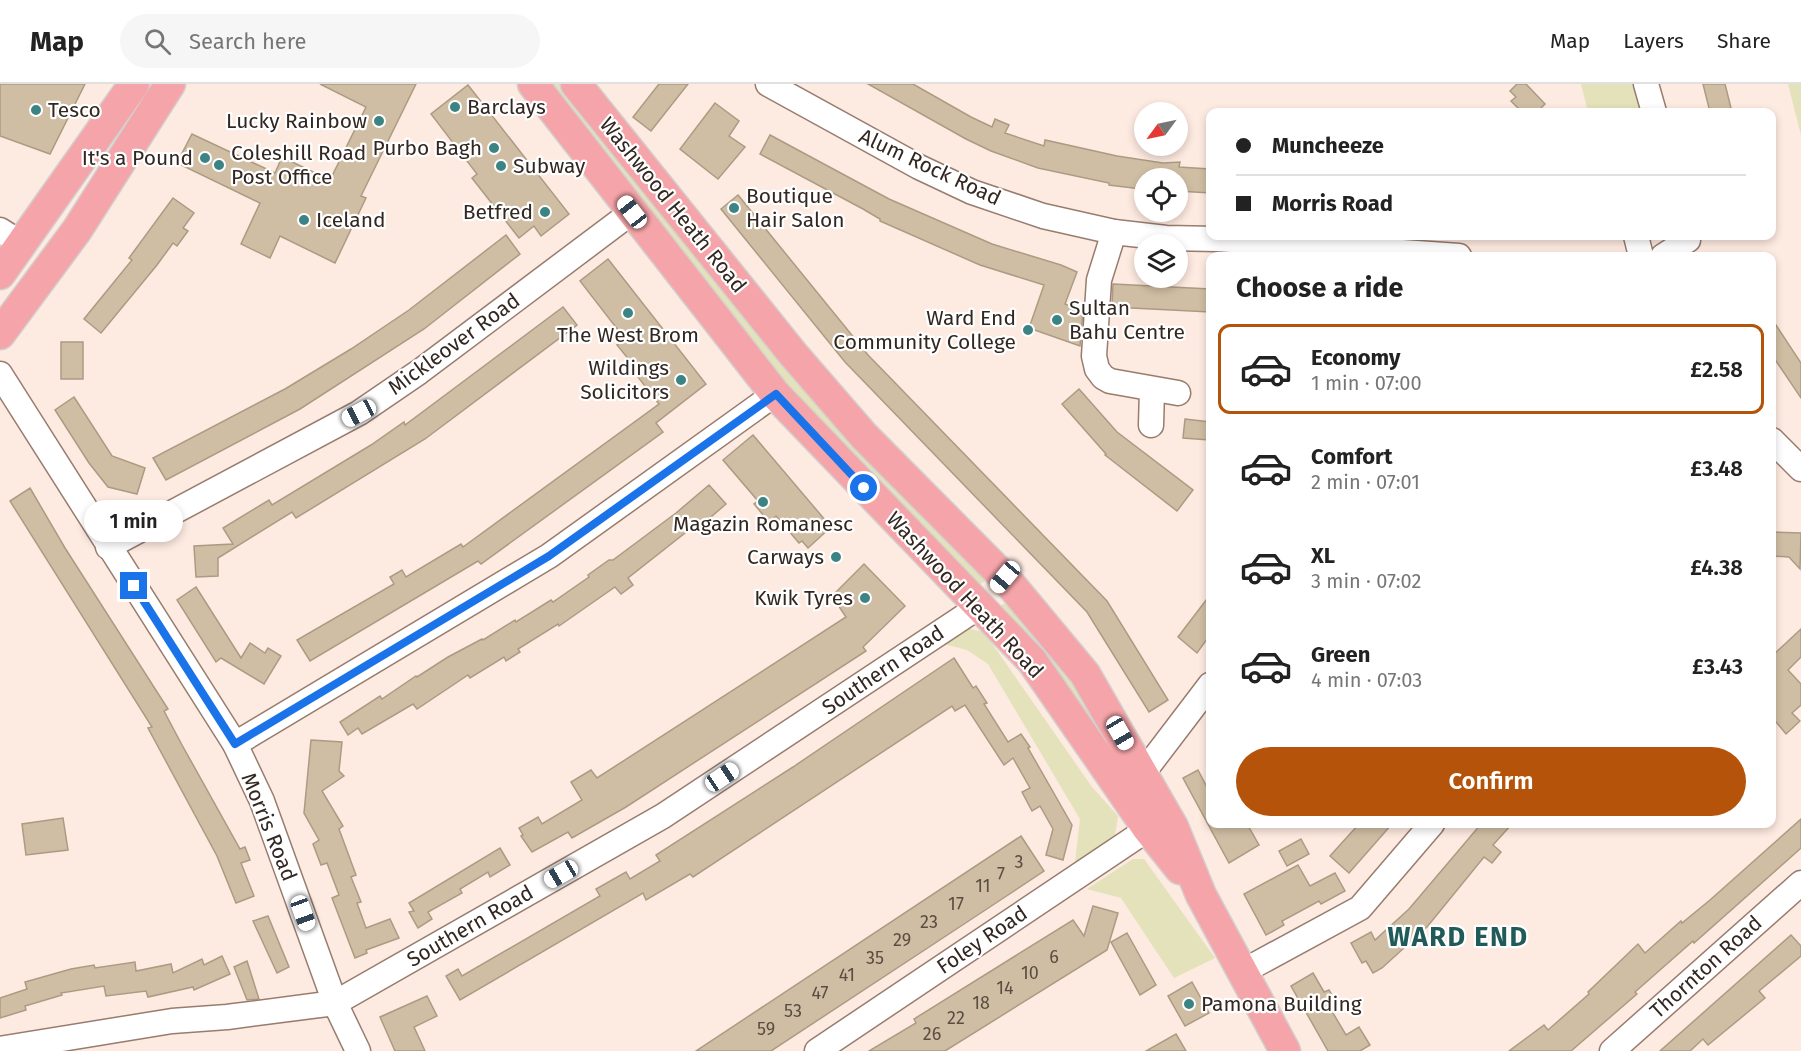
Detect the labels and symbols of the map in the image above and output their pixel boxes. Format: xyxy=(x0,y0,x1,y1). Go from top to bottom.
place label: Barclays xyxy=(467,94,546,120)
place label: Tesco xyxy=(48,97,101,123)
marker: Barclays xyxy=(448,100,462,114)
north arrow xyxy=(1134,102,1188,156)
marker: Tesco xyxy=(29,103,43,117)
place label: Lucky Rainbow xyxy=(226,108,367,134)
street label: Washwood Heath Road xyxy=(594,112,752,298)
marker: Lucky Rainbow xyxy=(372,114,386,128)
street label: Alum Rock Road xyxy=(855,123,1005,211)
place label: Purbo Bagh xyxy=(373,135,482,161)
place label: Coleshill Road Post Office xyxy=(231,140,366,190)
marker: Purbo Bagh xyxy=(487,141,501,155)
place label: It's a Pound xyxy=(82,145,193,171)
marker: It's a Pound xyxy=(198,151,212,165)
place label: Subway xyxy=(513,153,586,179)
marker: Coleshill Road Post Office xyxy=(212,158,226,172)
marker: Subway xyxy=(494,159,508,173)
place label: Boutique Hair Salon xyxy=(746,183,845,233)
car xyxy=(614,192,650,232)
place label: Betfred xyxy=(463,199,533,225)
marker: Boutique Hair Salon xyxy=(727,201,741,215)
marker: Betfred xyxy=(538,205,552,219)
place label: Iceland xyxy=(316,207,386,233)
marker: Iceland xyxy=(297,213,311,227)
street label: Mickleover Road xyxy=(383,287,525,401)
place label: Sultan Bahu Centre xyxy=(1069,295,1185,345)
place label: Ward End Community College xyxy=(833,305,1016,355)
marker: The West Brom xyxy=(621,306,635,320)
marker: Sultan Bahu Centre xyxy=(1050,313,1064,327)
place label: The West Brom xyxy=(557,322,699,348)
marker: Ward End Community College xyxy=(1021,323,1035,337)
place label: Wildings Solicitors xyxy=(580,355,669,405)
marker: Wildings Solicitors xyxy=(674,373,688,387)
car xyxy=(339,397,379,429)
route start xyxy=(850,474,877,501)
marker: Magazin Romanesc xyxy=(756,495,770,509)
callout: 1 min xyxy=(84,499,184,541)
street label: Washwood Heath Road xyxy=(881,506,1049,684)
place label: Magazin Romanesc xyxy=(673,511,853,537)
place label: Carways xyxy=(747,544,824,570)
marker: Carways xyxy=(829,550,843,564)
car xyxy=(987,557,1023,597)
route end xyxy=(120,572,147,599)
place label: Kwik Tyres xyxy=(754,585,853,611)
marker: Kwik Tyres xyxy=(858,591,872,605)
street label: Southern Road xyxy=(817,620,949,720)
car xyxy=(1103,713,1137,753)
car xyxy=(702,759,742,795)
street label: Morris Road xyxy=(235,769,303,885)
house number: 3 xyxy=(1015,851,1023,873)
car xyxy=(541,857,581,891)
house number: 7 xyxy=(997,863,1005,885)
house number: 11 xyxy=(975,875,991,897)
street label: Southern Road xyxy=(402,879,538,973)
car xyxy=(288,893,318,933)
house number: 17 xyxy=(948,893,964,915)
street label: Foley Road xyxy=(932,900,1032,980)
street label: Thornton Road xyxy=(1645,910,1767,1024)
house number: 23 xyxy=(920,911,938,933)
district label: WARD END xyxy=(1387,921,1529,953)
house number: 29 xyxy=(893,929,911,951)
house number: 6 xyxy=(1049,946,1059,968)
house number: 35 xyxy=(866,947,884,969)
house number: 10 xyxy=(1021,962,1039,984)
house number: 41 xyxy=(839,964,855,986)
house number: 14 xyxy=(996,977,1014,999)
house number: 47 xyxy=(811,982,829,1004)
place label: Pamona Building xyxy=(1201,991,1362,1017)
house number: 18 xyxy=(972,992,990,1014)
marker: Pamona Building xyxy=(1182,997,1196,1011)
house number: 53 xyxy=(784,1000,802,1022)
house number: 22 xyxy=(947,1007,965,1029)
house number: 59 xyxy=(757,1018,775,1040)
house number: 26 xyxy=(923,1023,941,1045)

